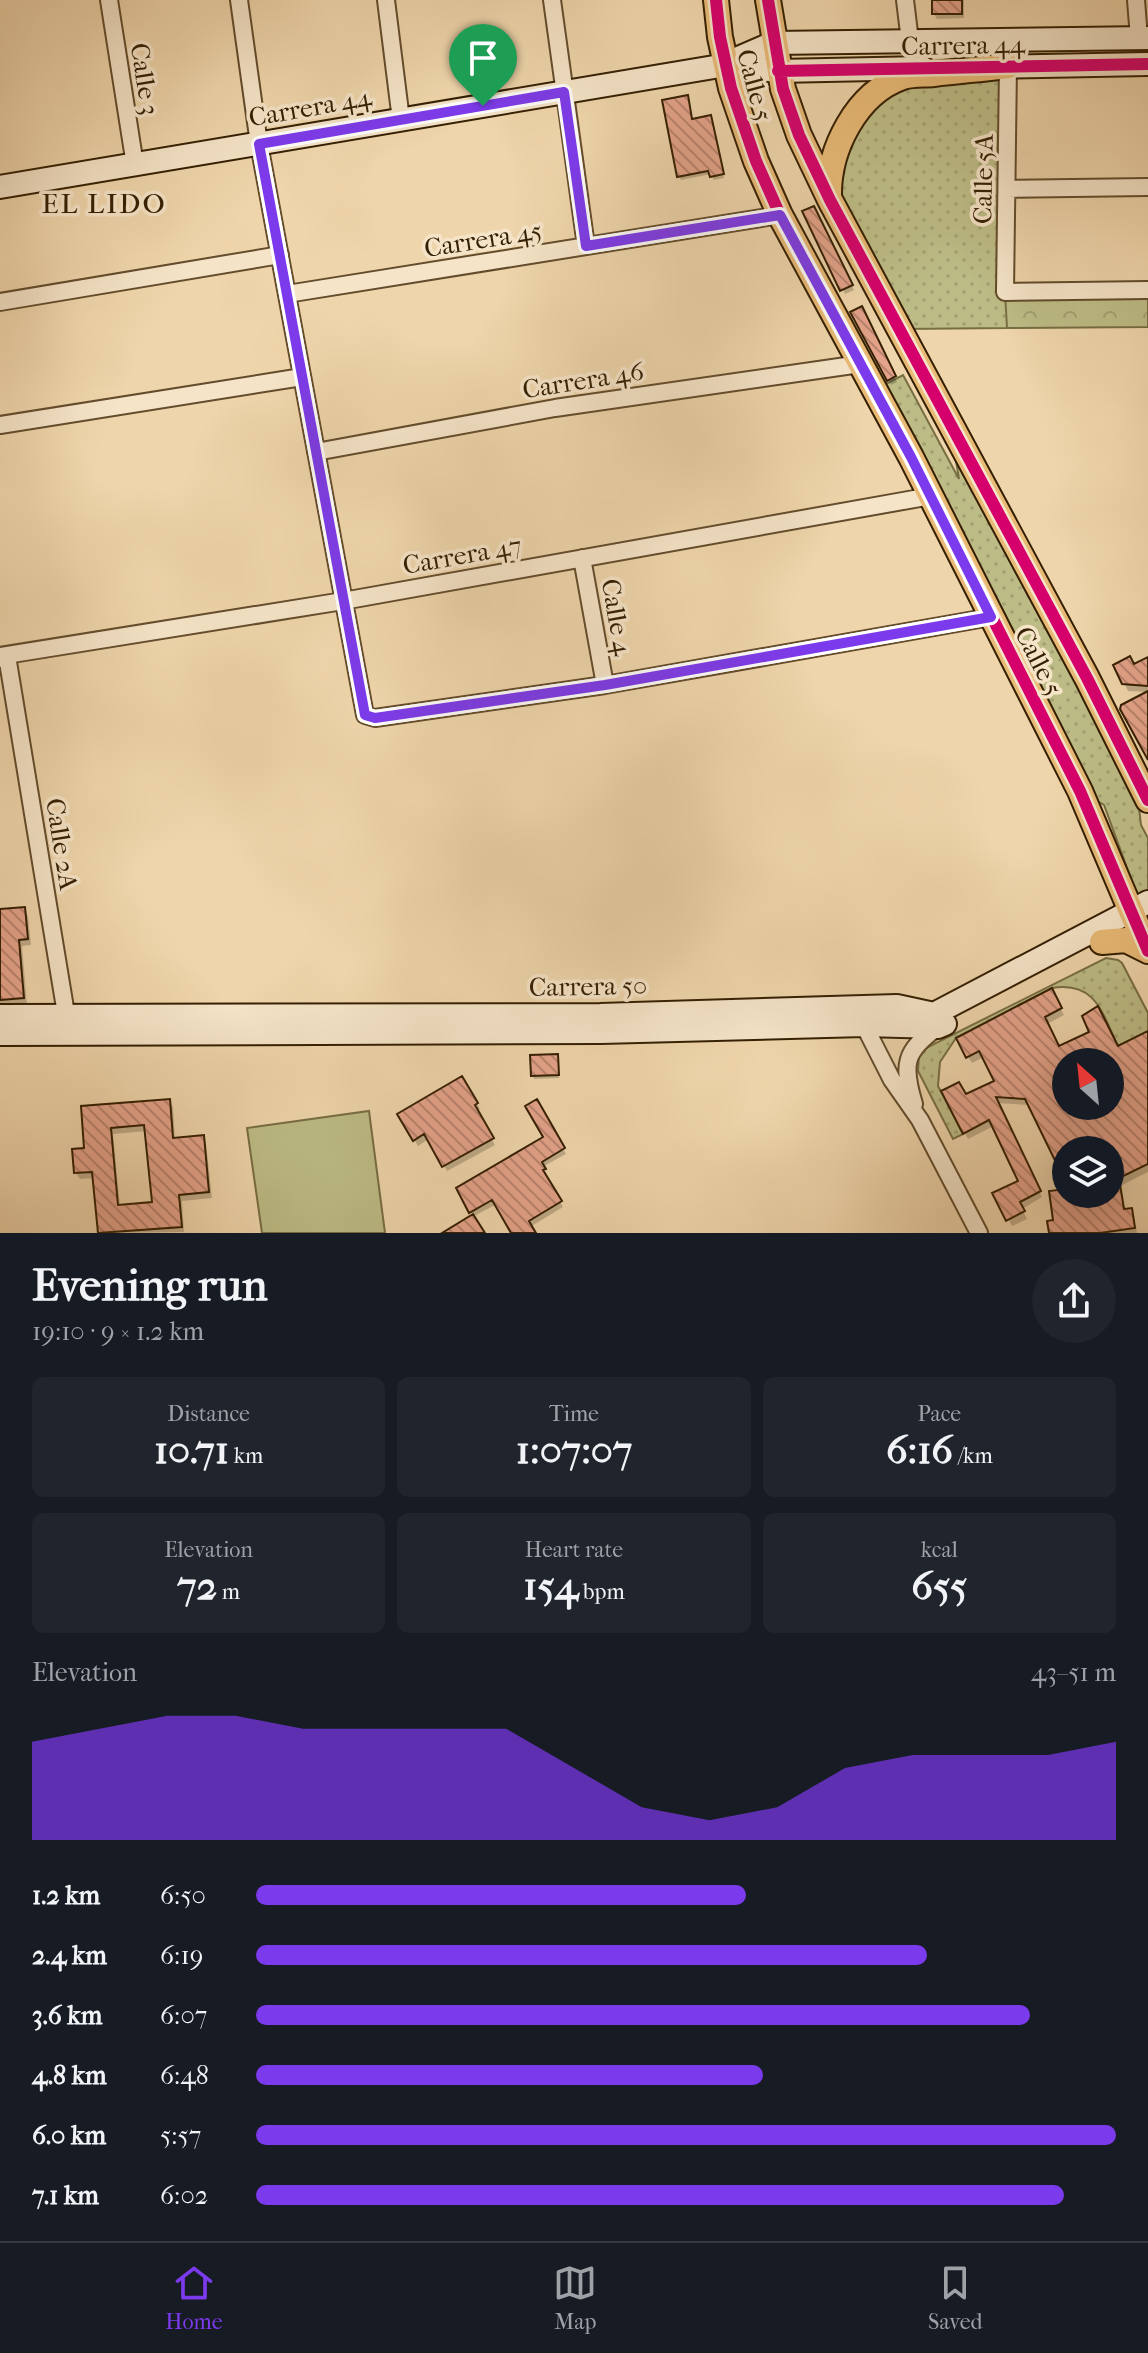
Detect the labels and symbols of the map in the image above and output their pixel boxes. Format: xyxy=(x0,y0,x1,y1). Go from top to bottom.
pin xyxy=(449,24,517,106)
street label: Carrera 44 xyxy=(901,29,1026,62)
street label: Calle 3 xyxy=(124,41,166,117)
street label: Calle 5 xyxy=(730,46,779,125)
street label: Carrera 44 xyxy=(246,81,374,134)
street label: Calle 5A xyxy=(967,132,1000,224)
district label: EL LIDO xyxy=(41,187,167,220)
street label: Carrera 45 xyxy=(422,215,544,264)
street label: Carrera 46 xyxy=(520,355,647,405)
street label: Carrera 47 xyxy=(400,530,524,581)
street label: Calle 4 xyxy=(595,576,639,659)
street label: Calle 5 xyxy=(1008,621,1069,701)
street label: Calle 2A xyxy=(39,796,84,893)
street label: Carrera 50 xyxy=(528,970,648,1003)
north arrow xyxy=(1052,1048,1124,1120)

